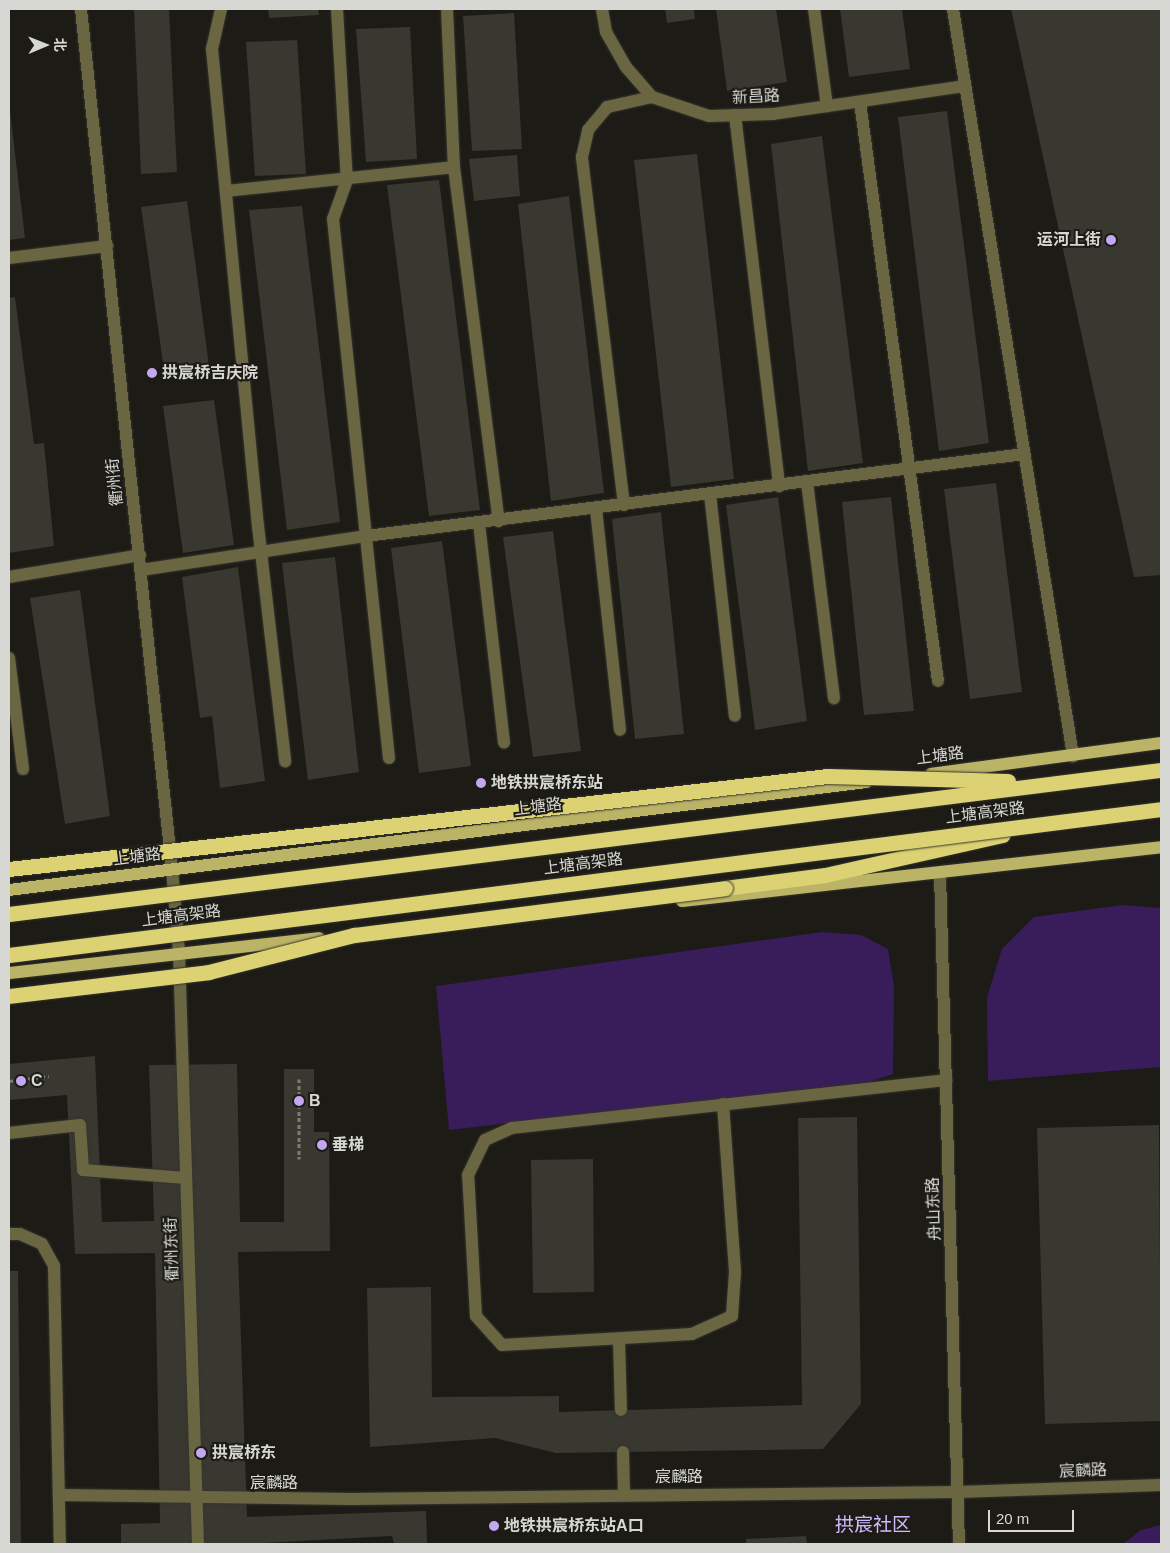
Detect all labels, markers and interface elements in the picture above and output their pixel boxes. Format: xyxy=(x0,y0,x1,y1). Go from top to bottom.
north arrow xyxy=(20,20,70,70)
text: 北 xyxy=(52,38,68,52)
street label: 新昌路 xyxy=(732,86,780,108)
place label: 运河上街 xyxy=(1037,230,1101,250)
marker: 运河上街 xyxy=(1105,234,1117,246)
place label: 拱宸桥吉庆院 xyxy=(162,363,258,383)
marker: 拱宸桥吉庆院 xyxy=(146,367,158,379)
street label: 衢州街 xyxy=(103,457,127,507)
street label: 上塘路 xyxy=(915,744,965,768)
place label: 地铁拱宸桥东站 xyxy=(491,773,603,793)
marker: 地铁拱宸桥东站 xyxy=(475,777,487,789)
street label: 上塘路 xyxy=(513,795,563,819)
street label: 上塘高架路 xyxy=(944,799,1026,827)
street label: 上塘路 xyxy=(112,845,162,869)
street label: 上塘高架路 xyxy=(542,850,624,878)
street label: 上塘高架路 xyxy=(140,902,222,930)
place label: C xyxy=(31,1071,43,1091)
marker: C xyxy=(15,1075,27,1087)
place label: B xyxy=(309,1091,321,1111)
marker: B xyxy=(293,1095,305,1107)
place label: 垂梯 xyxy=(332,1135,364,1155)
marker: 垂梯 xyxy=(316,1139,328,1151)
street label: 舟山东路 xyxy=(923,1177,945,1241)
street label: 衢州东街 xyxy=(161,1217,183,1281)
place label: 拱宸桥东 xyxy=(212,1443,276,1463)
marker: 拱宸桥东 xyxy=(194,1446,208,1460)
street label: 宸麟路 xyxy=(1059,1461,1107,1481)
street label: 宸麟路 xyxy=(655,1467,703,1487)
street label: 宸麟路 xyxy=(250,1473,298,1493)
scale bar xyxy=(990,1500,1076,1532)
text: 20 m xyxy=(996,1510,1029,1527)
district label: 拱宸社区 xyxy=(835,1514,911,1536)
place label: 地铁拱宸桥东站A口 xyxy=(504,1516,644,1536)
marker: 地铁拱宸桥东站A口 xyxy=(488,1520,500,1532)

